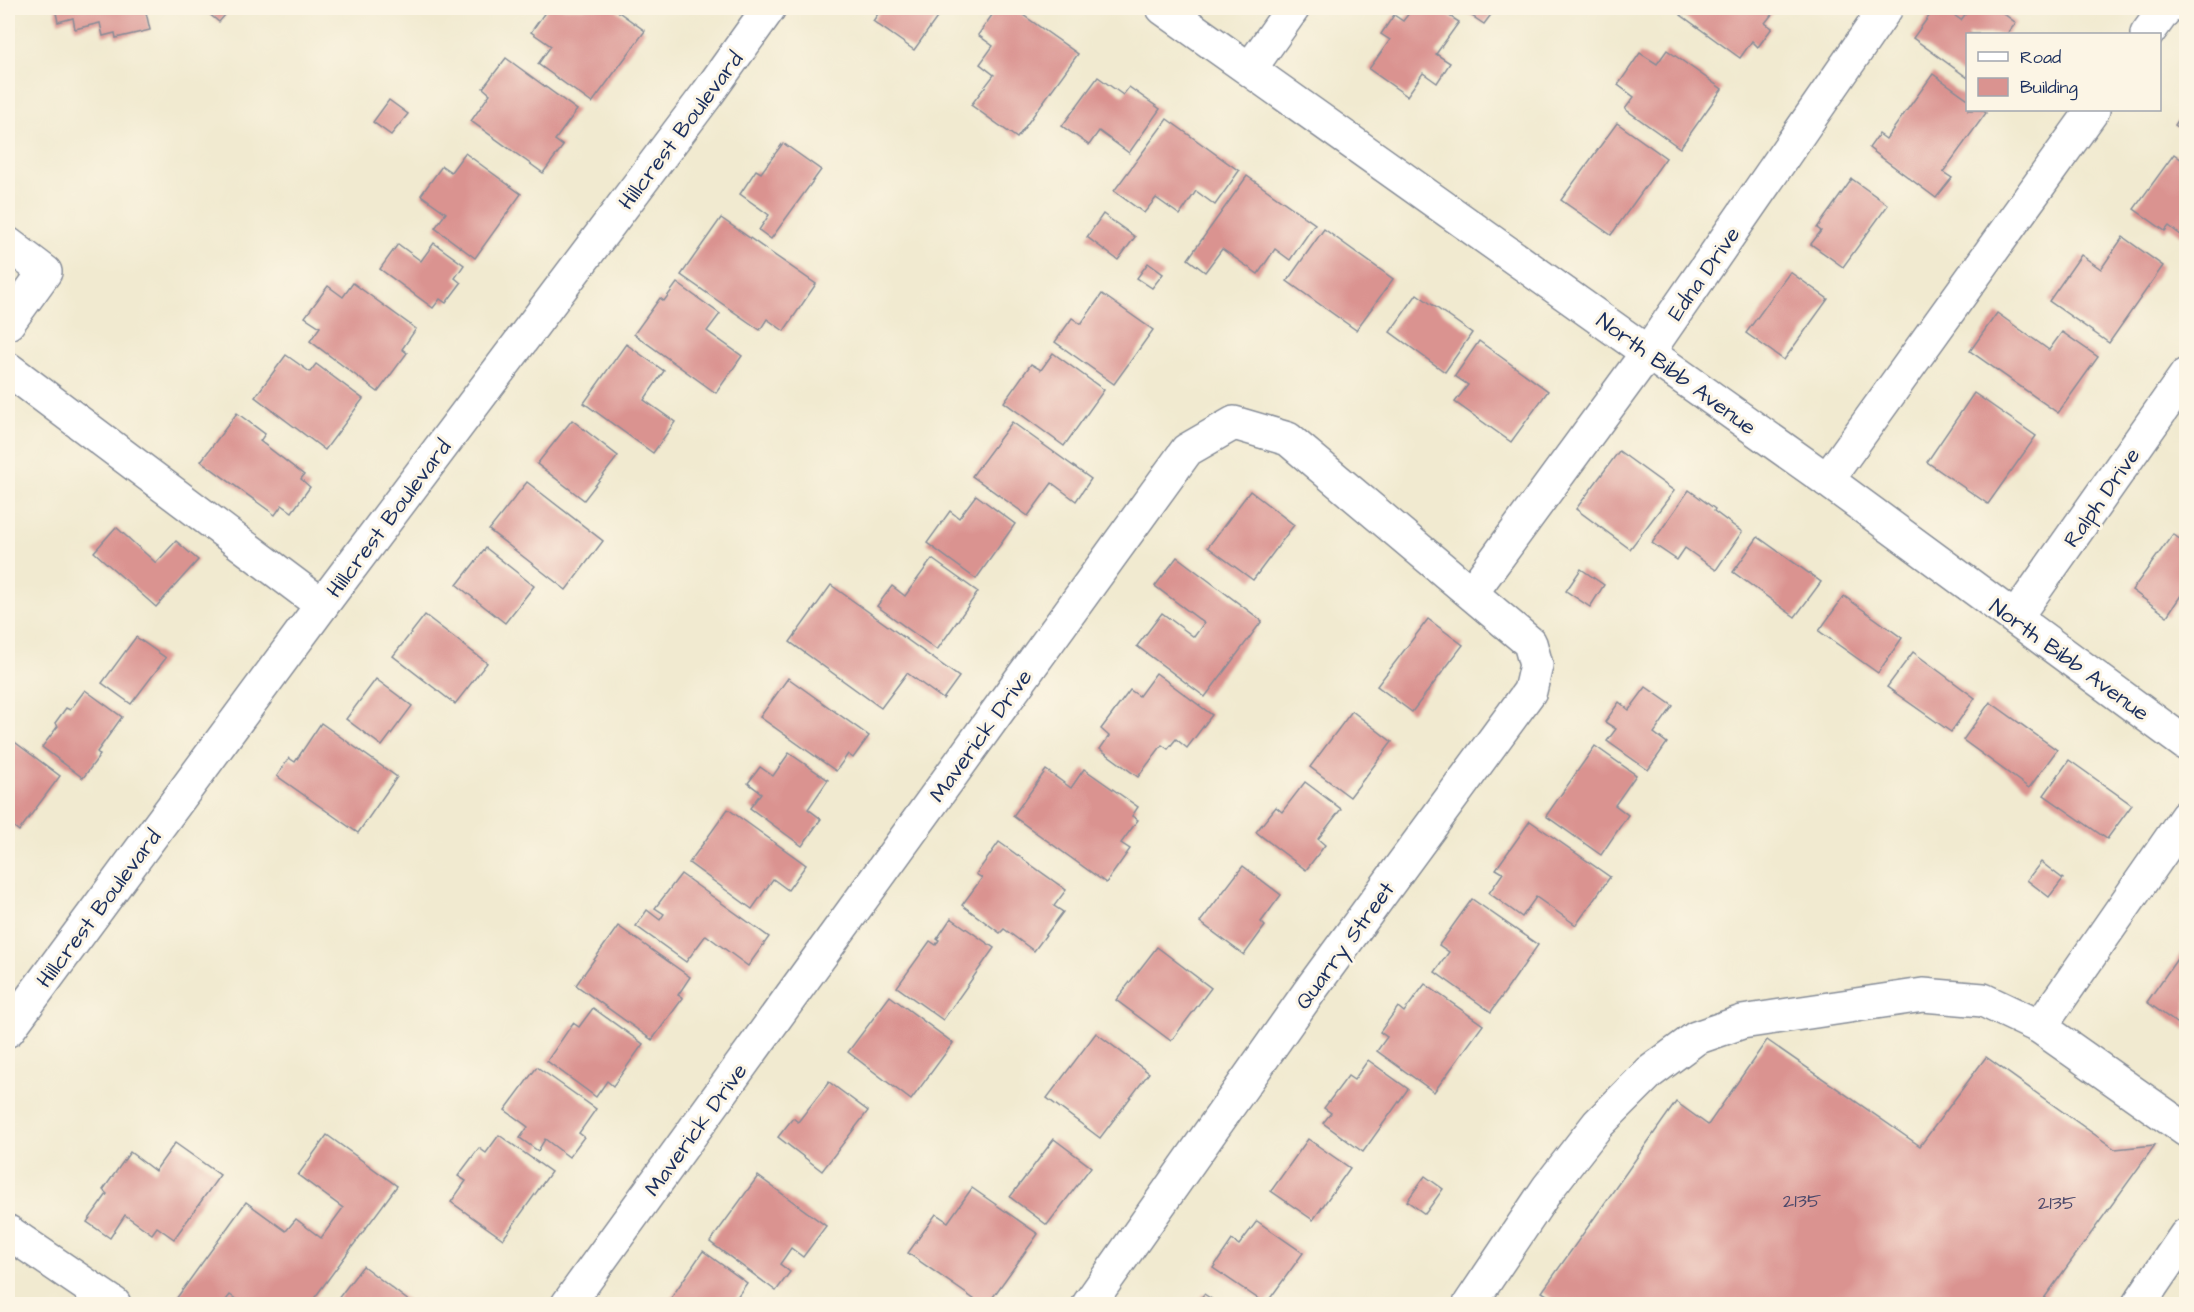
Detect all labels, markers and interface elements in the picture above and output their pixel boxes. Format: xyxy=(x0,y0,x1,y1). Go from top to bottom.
legend xyxy=(1966,33,2161,111)
street label: Hillcrest Boulevard xyxy=(611,45,751,216)
text: Road xyxy=(2020,45,2061,70)
text: Building xyxy=(2020,75,2078,101)
street label: Edna Drive xyxy=(1660,221,1748,327)
street label: North Bibb Avenue xyxy=(1590,306,1763,443)
street label: Hillcrest Boulevard xyxy=(319,433,459,604)
street label: Ralph Drive xyxy=(2056,442,2148,554)
street label: North Bibb Avenue xyxy=(1983,592,2156,729)
street label: Maverick Drive xyxy=(922,663,1040,809)
street label: Hillcrest Boulevard xyxy=(29,823,169,994)
street label: Quarry Street xyxy=(1288,876,1403,1017)
street label: Maverick Drive xyxy=(637,1057,755,1203)
house number: 2135 xyxy=(1783,1187,1821,1215)
house number: 2135 xyxy=(2038,1189,2076,1217)

